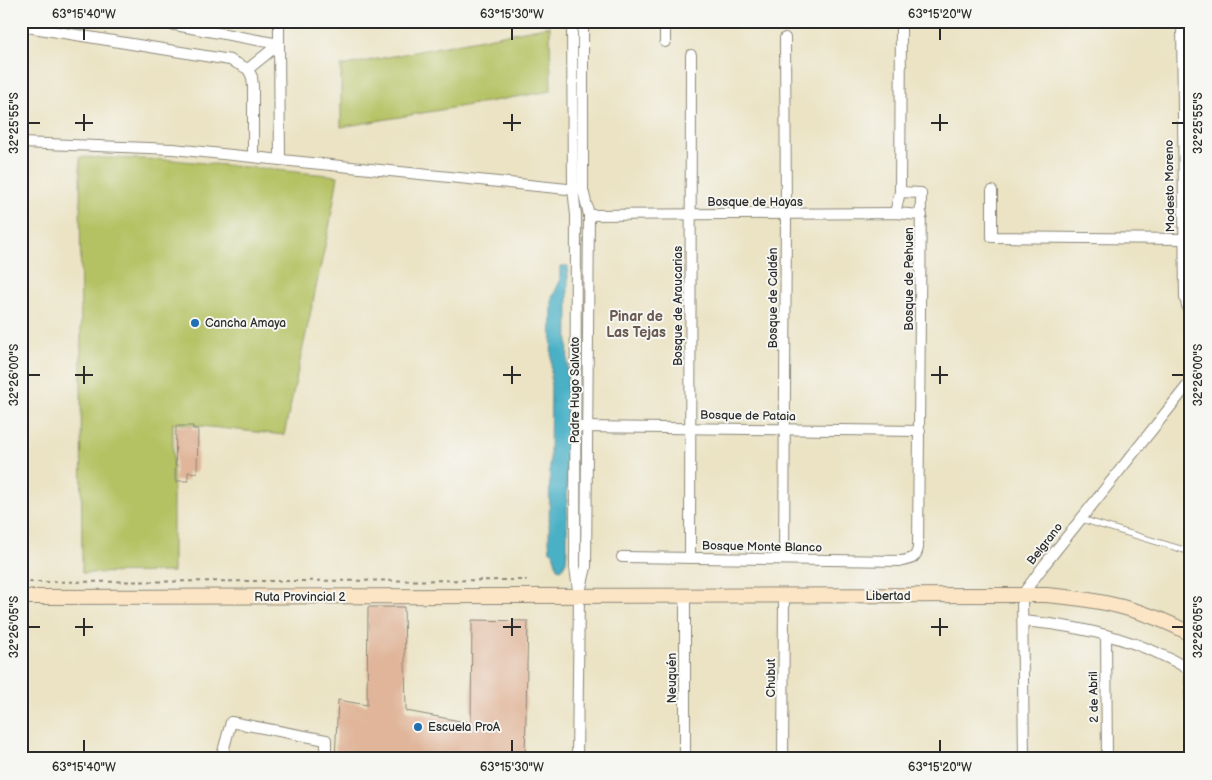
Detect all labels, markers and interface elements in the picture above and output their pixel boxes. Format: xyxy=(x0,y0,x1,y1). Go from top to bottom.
text: 63°15'40"W xyxy=(52,7,116,22)
text: 63°15'30"W xyxy=(480,7,544,22)
text: 63°15'20"W xyxy=(908,7,972,22)
text: 32°25'55"S xyxy=(7,92,22,154)
text: 32°25'55"S xyxy=(1191,92,1206,154)
street label: Modesto Moreno xyxy=(1162,139,1178,232)
street label: Bosque de Hayas xyxy=(707,195,803,210)
street label: Bosque de Pehuen xyxy=(902,227,917,331)
street label: Bosque de Araucarias xyxy=(671,246,686,366)
street label: Bosque de Caldén xyxy=(766,247,781,349)
district label: Pinar de Las Tejas xyxy=(606,308,666,341)
place label: Cancha Amaya xyxy=(205,316,286,331)
marker: Cancha Amaya xyxy=(189,317,201,329)
street label: Padre Hugo Salvato xyxy=(568,336,583,443)
text: 32°26'00"S xyxy=(7,344,22,406)
text: 32°26'00"S xyxy=(1191,344,1206,406)
street label: Bosque de Pataia xyxy=(700,408,796,424)
street label: Belgrano xyxy=(1024,520,1066,568)
street label: Bosque Monte Blanco xyxy=(702,538,822,556)
street label: Libertad xyxy=(865,589,911,604)
street label: Ruta Provincial 2 xyxy=(254,590,346,605)
text: 32°26'05"S xyxy=(7,596,22,658)
text: 32°26'05"S xyxy=(1191,596,1206,658)
street label: Neuquén xyxy=(665,653,680,703)
street label: Chubut xyxy=(764,658,779,697)
street label: 2 de Abril xyxy=(1086,671,1102,723)
place label: Escuela ProA xyxy=(428,720,501,735)
marker: Escuela ProA xyxy=(412,721,424,733)
text: 63°15'40"W xyxy=(52,760,116,775)
text: 63°15'30"W xyxy=(480,760,544,775)
text: 63°15'20"W xyxy=(908,760,972,775)

